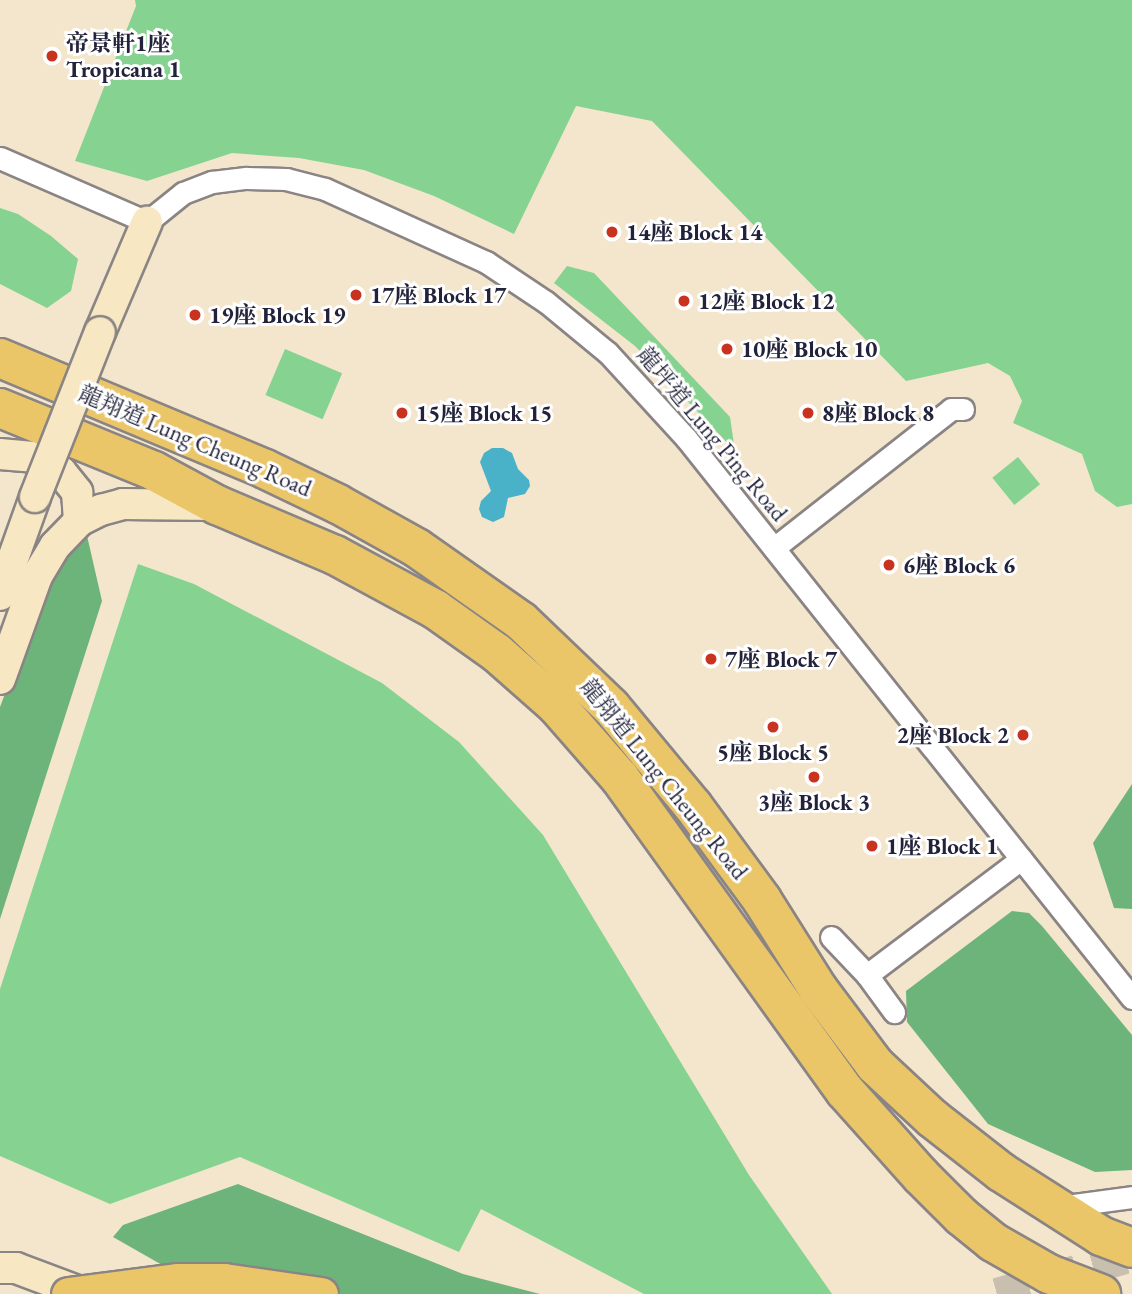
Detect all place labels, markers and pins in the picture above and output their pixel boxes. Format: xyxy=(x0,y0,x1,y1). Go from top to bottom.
place label: 帝景軒1座 Tropicana 1 xyxy=(66,29,181,83)
marker: 帝景軒1座 Tropicana 1 xyxy=(44,48,60,64)
place label: 14座 Block 14 xyxy=(626,218,763,246)
marker: 14座 Block 14 xyxy=(604,224,620,240)
place label: 17座 Block 17 xyxy=(370,281,507,309)
marker: 17座 Block 17 xyxy=(348,287,364,303)
place label: 12座 Block 12 xyxy=(698,287,835,315)
marker: 12座 Block 12 xyxy=(676,293,692,309)
place label: 19座 Block 19 xyxy=(209,301,346,329)
marker: 19座 Block 19 xyxy=(187,307,203,323)
place label: 10座 Block 10 xyxy=(741,335,878,363)
marker: 10座 Block 10 xyxy=(719,341,735,357)
place label: 15座 Block 15 xyxy=(416,399,553,427)
place label: 8座 Block 8 xyxy=(822,399,934,427)
marker: 15座 Block 15 xyxy=(394,405,410,421)
marker: 8座 Block 8 xyxy=(800,405,816,421)
place label: 6座 Block 6 xyxy=(903,551,1015,579)
marker: 6座 Block 6 xyxy=(881,557,897,573)
place label: 7座 Block 7 xyxy=(725,645,837,673)
marker: 7座 Block 7 xyxy=(703,651,719,667)
marker: 5座 Block 5 xyxy=(765,719,781,735)
place label: 2座 Block 2 xyxy=(897,721,1009,749)
marker: 2座 Block 2 xyxy=(1015,727,1031,743)
place label: 5座 Block 5 xyxy=(717,738,829,766)
marker: 3座 Block 3 xyxy=(806,769,822,785)
place label: 3座 Block 3 xyxy=(758,788,870,816)
place label: 1座 Block 1 xyxy=(886,832,998,860)
marker: 1座 Block 1 xyxy=(864,838,880,854)

